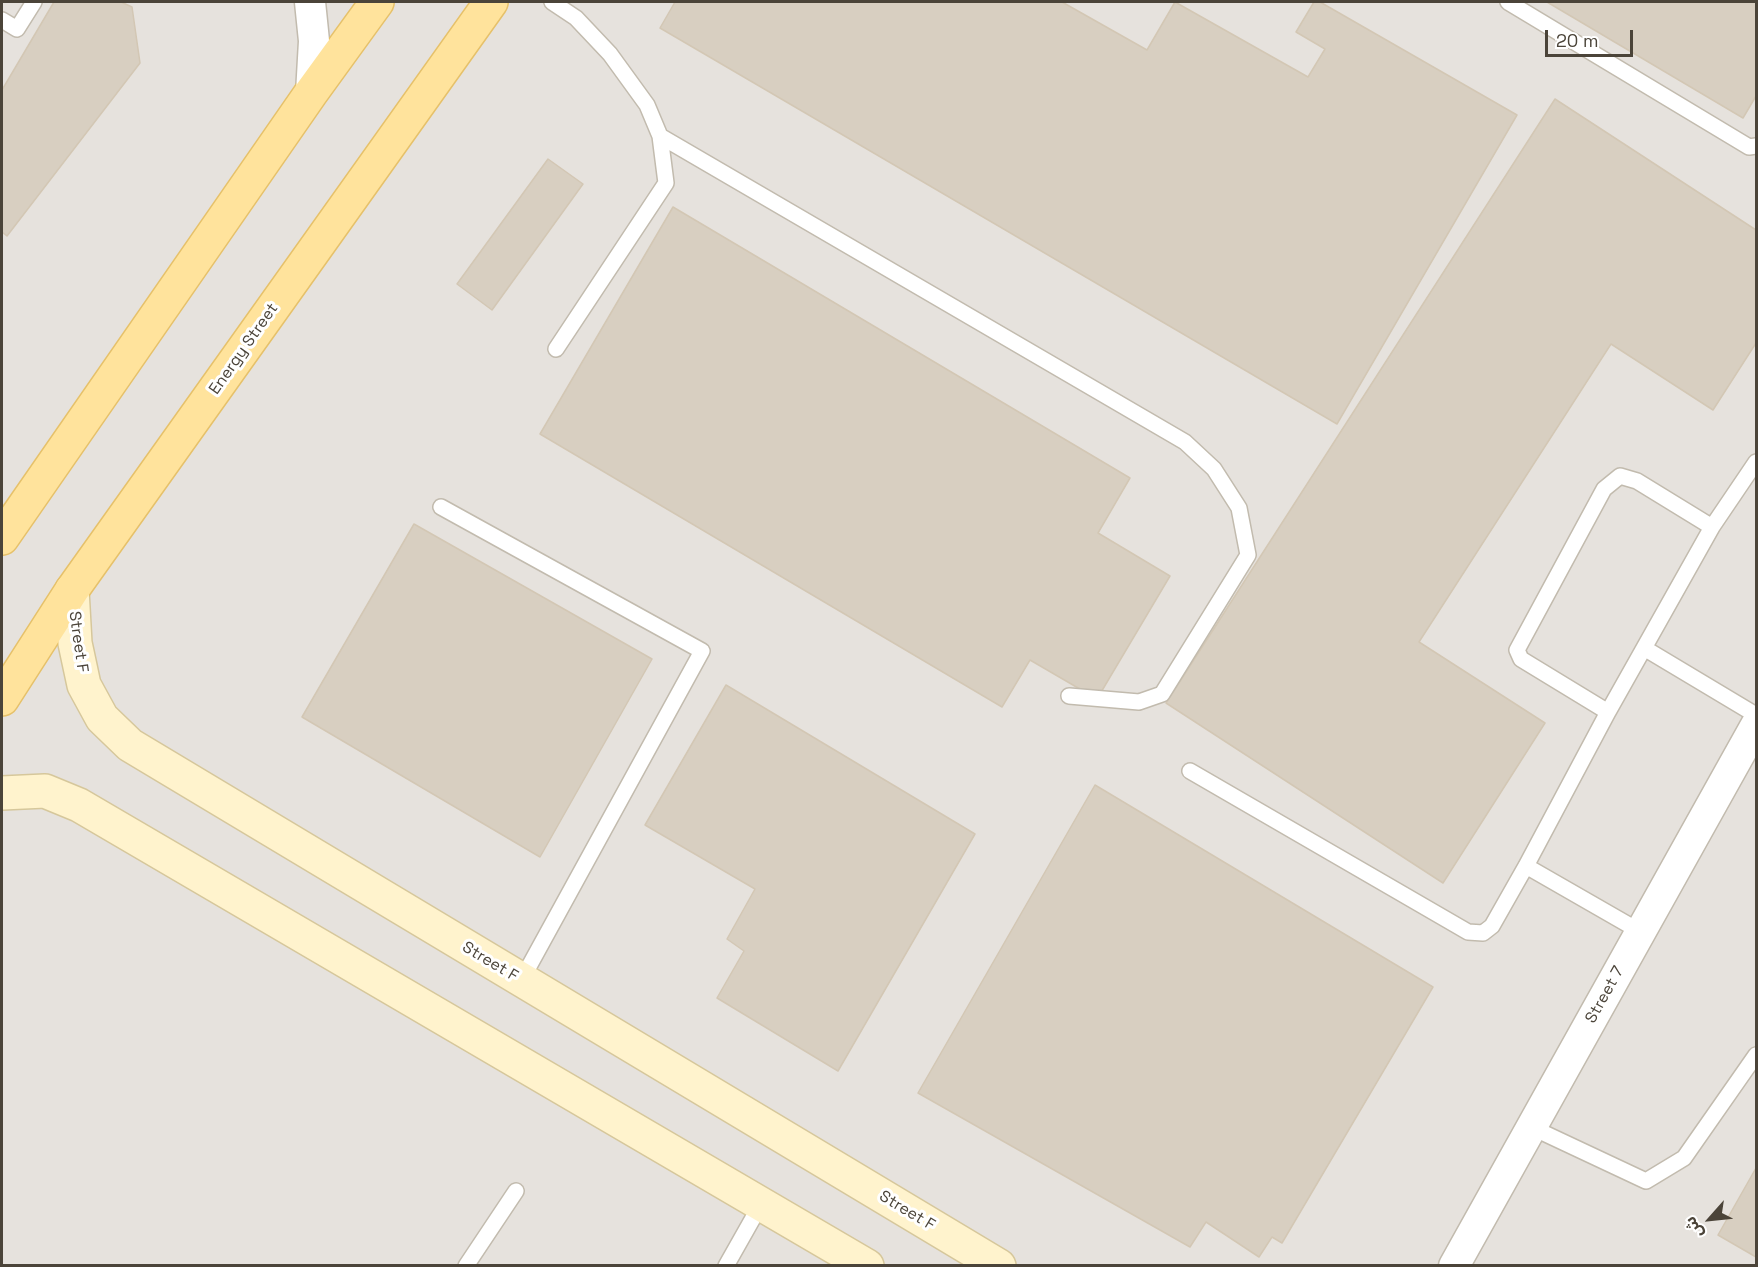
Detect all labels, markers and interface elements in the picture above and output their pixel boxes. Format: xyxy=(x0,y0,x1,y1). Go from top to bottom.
scale bar xyxy=(1548,18,1636,56)
text: 20 m xyxy=(1556,29,1599,52)
street label: Energy Street xyxy=(205,300,283,398)
street label: Street F xyxy=(64,610,92,674)
street label: Street F xyxy=(459,938,521,986)
street label: Street 7 xyxy=(1582,963,1628,1027)
street label: Street F xyxy=(876,1187,938,1235)
north arrow xyxy=(1680,1189,1740,1249)
text: ش xyxy=(1679,1213,1708,1242)

